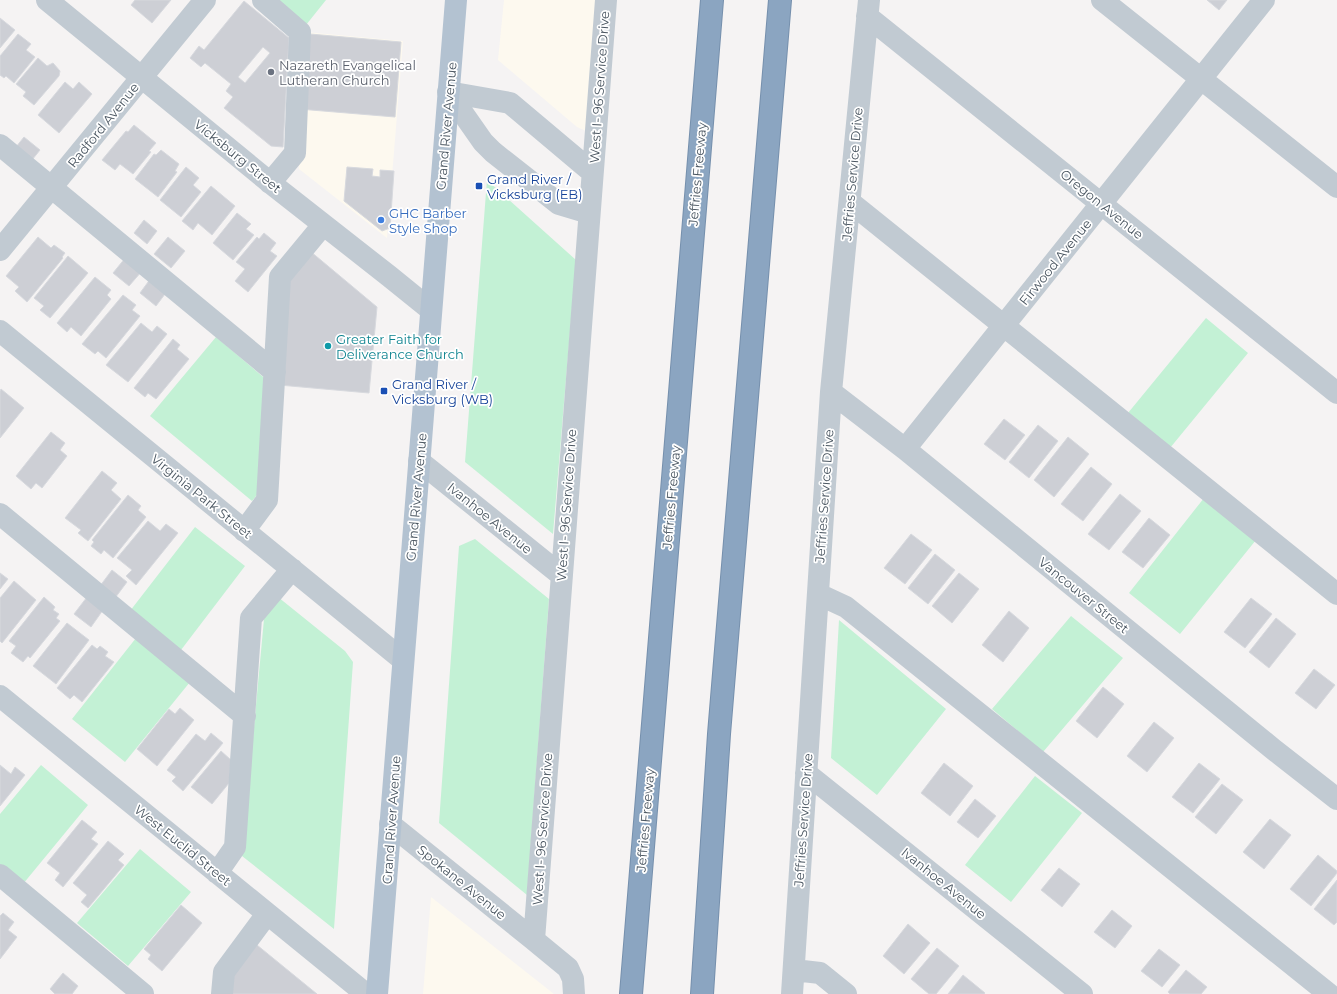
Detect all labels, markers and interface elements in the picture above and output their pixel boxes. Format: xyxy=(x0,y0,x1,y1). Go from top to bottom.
street label: West I- 96 Service Drive xyxy=(586,10,612,164)
place label: Nazareth Evangelical Lutheran Church xyxy=(279,57,416,88)
street label: Grand River Avenue xyxy=(432,61,460,191)
marker: Nazareth Evangelical Lutheran Church xyxy=(266,67,276,77)
street label: Radford Avenue xyxy=(64,79,142,171)
street label: Jeffries Service Drive xyxy=(838,107,866,242)
street label: Vicksburg Street xyxy=(191,116,285,196)
street label: Jeffries Freeway xyxy=(684,121,710,227)
street label: Oregon Avenue xyxy=(1057,166,1147,242)
place label: Grand River / Vicksburg (EB) xyxy=(487,171,582,202)
marker: Grand River / Vicksburg (EB) xyxy=(474,181,484,191)
place label: GHC Barber Style Shop xyxy=(389,205,467,236)
marker: GHC Barber Style Shop xyxy=(376,215,386,225)
street label: Firwood Avenue xyxy=(1015,216,1095,308)
place label: Greater Faith for Deliverance Church xyxy=(336,331,464,362)
marker: Greater Faith for Deliverance Church xyxy=(323,341,333,351)
place label: Grand River / Vicksburg (WB) xyxy=(392,376,493,407)
marker: Grand River / Vicksburg (WB) xyxy=(379,386,389,396)
street label: West I- 96 Service Drive xyxy=(553,428,579,582)
street label: Jeffries Service Drive xyxy=(811,429,837,564)
street label: Grand River Avenue xyxy=(402,432,430,562)
street label: Jeffries Freeway xyxy=(658,444,684,550)
street label: Virginia Park Street xyxy=(148,450,256,542)
street label: Ivanhoe Avenue xyxy=(444,479,536,557)
street label: Vancouver Street xyxy=(1036,554,1132,636)
street label: West I- 96 Service Drive xyxy=(529,752,555,906)
street label: Jeffries Service Drive xyxy=(790,753,816,888)
street label: Grand River Avenue xyxy=(379,755,403,885)
street label: Jeffries Freeway xyxy=(632,767,658,873)
street label: West Euclid Street xyxy=(131,801,235,889)
street label: Spokane Avenue xyxy=(414,841,510,923)
street label: Ivanhoe Avenue xyxy=(898,844,990,922)

